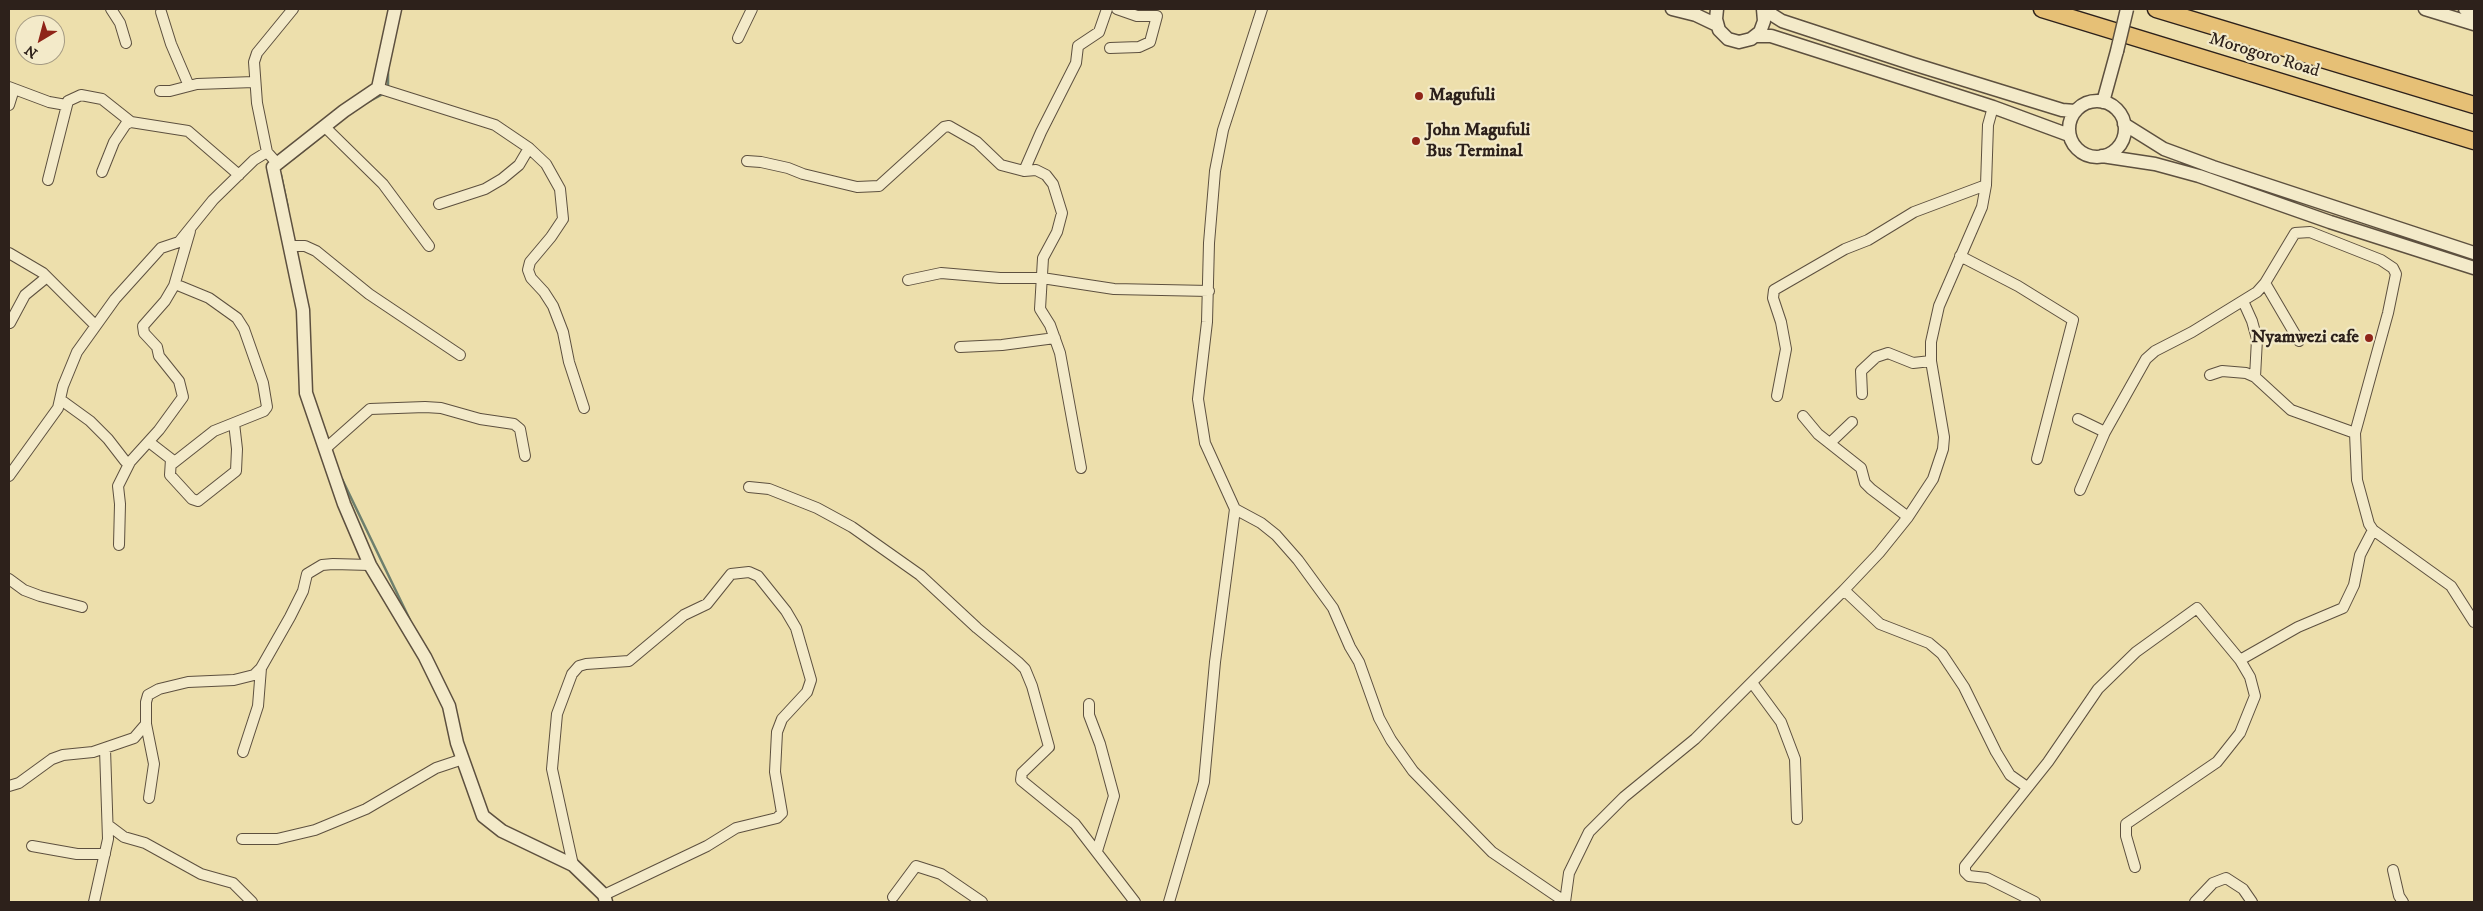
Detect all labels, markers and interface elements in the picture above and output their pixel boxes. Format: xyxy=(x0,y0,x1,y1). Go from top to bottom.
north arrow xyxy=(15,15,65,65)
street label: Morogoro Road xyxy=(2206,29,2322,83)
text: N xyxy=(22,41,42,62)
place label: Magufuli xyxy=(1429,85,1495,107)
marker: Magufuli xyxy=(1413,90,1425,102)
place label: John Magufuli Bus Terminal xyxy=(1426,120,1530,162)
marker: John Magufuli Bus Terminal xyxy=(1410,135,1422,147)
place label: Nyamwezi cafe xyxy=(2251,327,2359,349)
marker: Nyamwezi cafe xyxy=(2363,332,2375,344)

